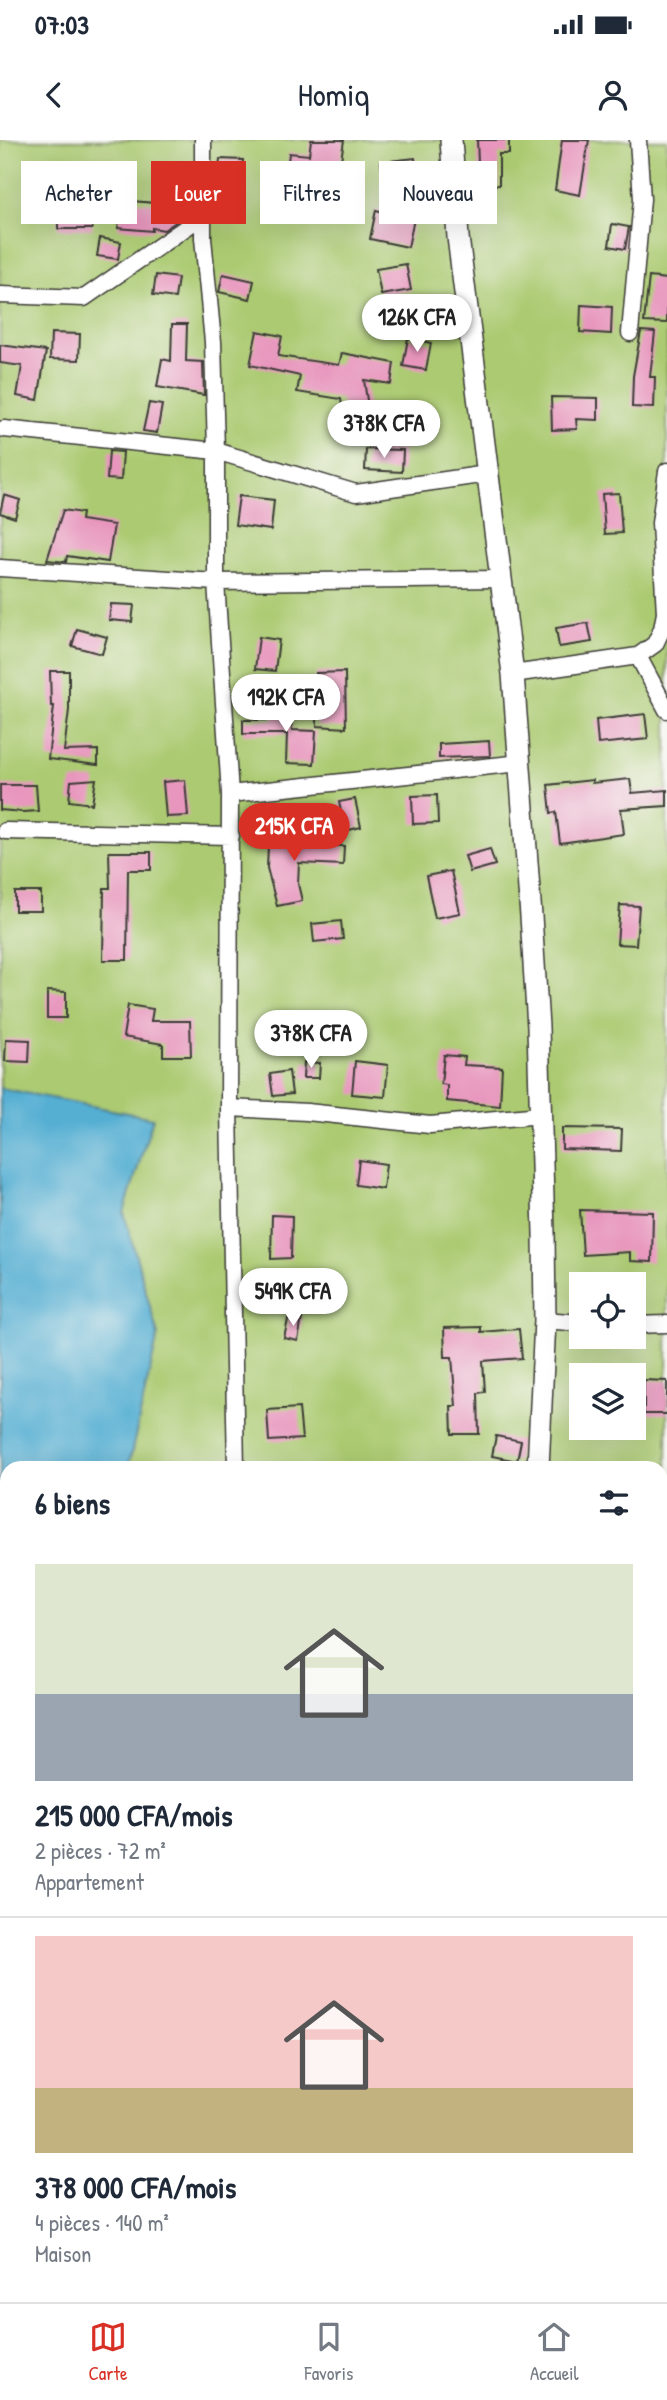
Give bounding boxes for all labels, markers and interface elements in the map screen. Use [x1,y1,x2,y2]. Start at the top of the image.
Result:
text: 07:03 [35,7,89,42]
text: Homiq [298,73,369,116]
icon: back [35,76,73,114]
icon: person [594,76,632,114]
chip: Acheter [21,161,137,224]
chip: Louer [151,161,246,224]
chip: Filtres [260,161,365,224]
chip: Nouveau [379,161,497,224]
pin: 126K CFA [345,294,489,354]
text: 126K CFA [378,301,456,332]
pin: 378K CFA [312,400,456,460]
text: 378K CFA [343,407,425,438]
pin: 192K CFA [214,674,358,734]
text: 192K CFA [247,681,325,712]
pin: 215K CFA [222,804,366,863]
text: 215K CFA [255,810,333,841]
pin: 378K CFA [239,1010,383,1070]
text: 378K CFA [270,1017,352,1048]
pin: 549K CFA [221,1268,365,1328]
map controls [569,1272,646,1440]
button: locate [569,1272,646,1349]
text: 549K CFA [255,1275,331,1306]
button: layers [569,1363,646,1440]
text: 6 biens [35,1483,110,1523]
icon: filters [595,1484,633,1522]
icon: home [271,1610,397,1736]
text: 215 000 CFA/mois [35,1795,233,1835]
text: 2 pièces · 72 m² [35,1835,166,1866]
text: Appartement [35,1866,144,1897]
icon: home [271,1982,397,2108]
text: 378 000 CFA/mois [35,2167,236,2207]
text: 4 pièces · 140 m² [35,2207,169,2238]
text: Maison [35,2238,91,2269]
tab: Carte [88,2318,128,2386]
tab: Favoris [305,2318,353,2386]
tab: Accueil [530,2318,579,2386]

